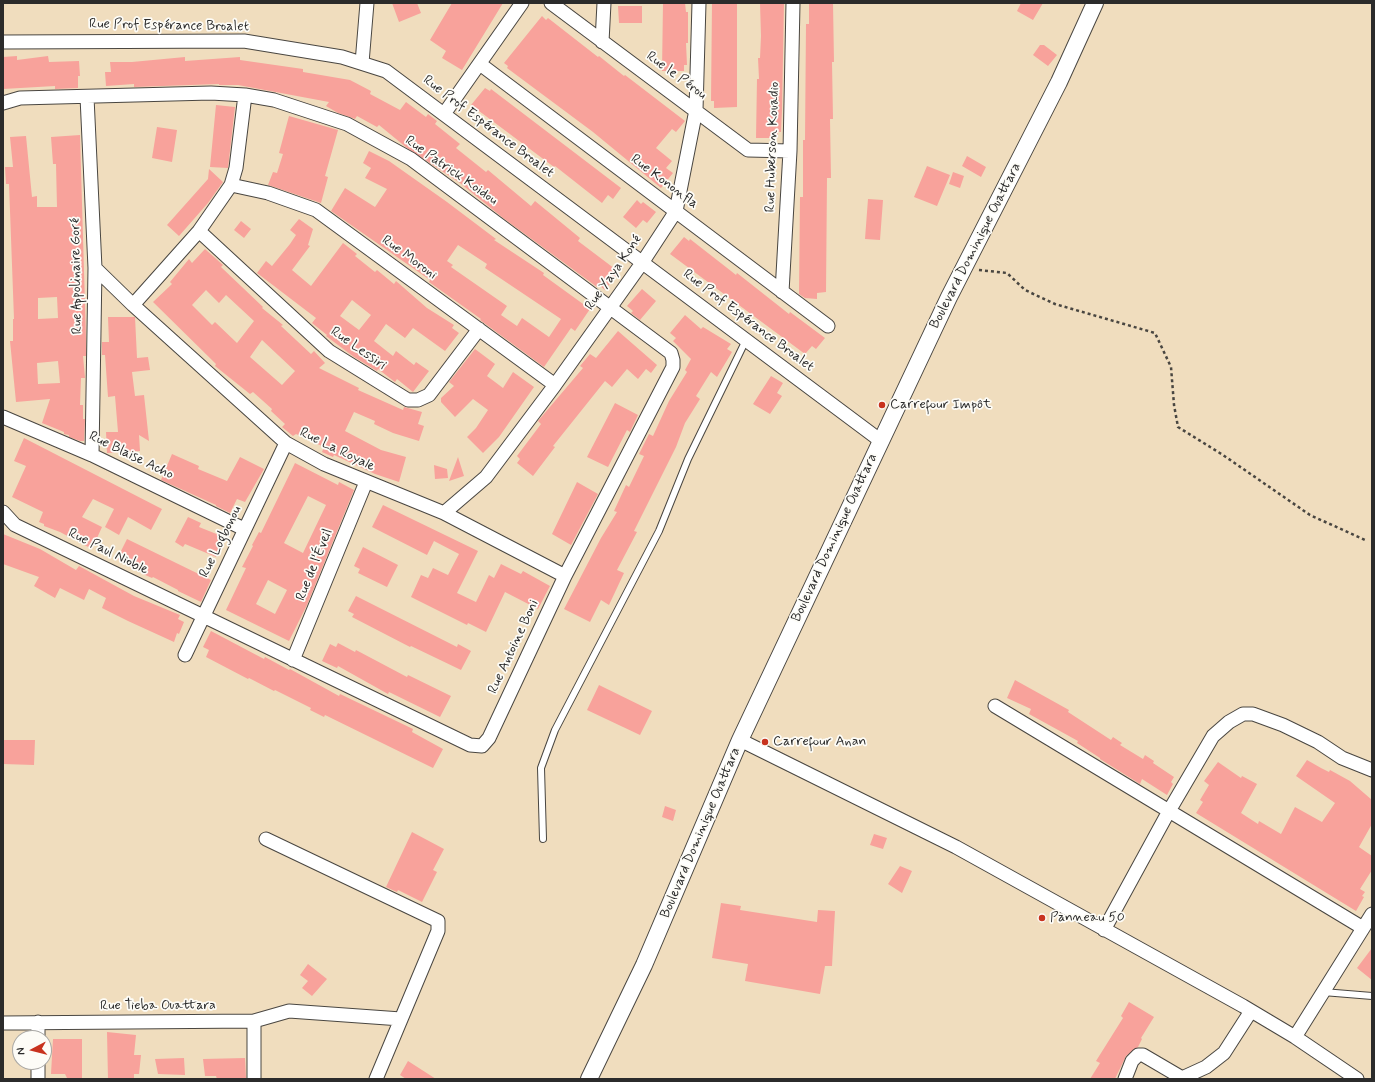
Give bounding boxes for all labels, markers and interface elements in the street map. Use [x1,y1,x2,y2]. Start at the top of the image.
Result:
street label: Rue Prof Espérance Broalet [89,16,249,36]
street label: Rue le Pérou [642,48,710,104]
street label: Rue Prof Espérance Broalet [419,72,557,182]
street label: Rue Huberson Kouadio [762,81,784,213]
street label: Rue Patrick Koidou [401,133,501,209]
street label: Rue Kononfla [627,151,701,213]
street label: Boulevard Dominique Ouattara [927,160,1025,332]
street label: Rue Appolinaire Goré [68,218,86,334]
street label: Rue Moroni [378,232,440,284]
street label: Rue Yaya Koné [582,232,646,314]
street label: Rue Prof Espérance Broalet [679,266,817,376]
street label: Rue Lessiri [327,324,389,374]
place label: Carrefour Impôt [890,397,991,413]
marker: Carrefour Impôt [877,400,887,410]
street label: Rue La Royale [297,425,377,475]
street label: Rue Blaise Acho [86,428,176,484]
street label: Boulevard Dominique Ouattara [789,451,881,625]
street label: Rue Logbonou [196,503,246,581]
street label: Rue Paul Nioble [65,525,151,579]
street label: Rue de l'Éveil [293,526,337,604]
street label: Rue Antoine Boni [485,597,543,697]
place label: Carrefour Anan [773,734,866,750]
marker: Carrefour Anan [760,737,770,747]
street label: Boulevard Dominique Ouattara [657,745,745,921]
place label: Panneau 50 [1050,910,1125,926]
marker: Panneau 50 [1037,913,1047,923]
street label: Rue Tieba Ouattara [100,998,216,1014]
north arrow [12,1030,52,1070]
text: N [14,1047,28,1056]

